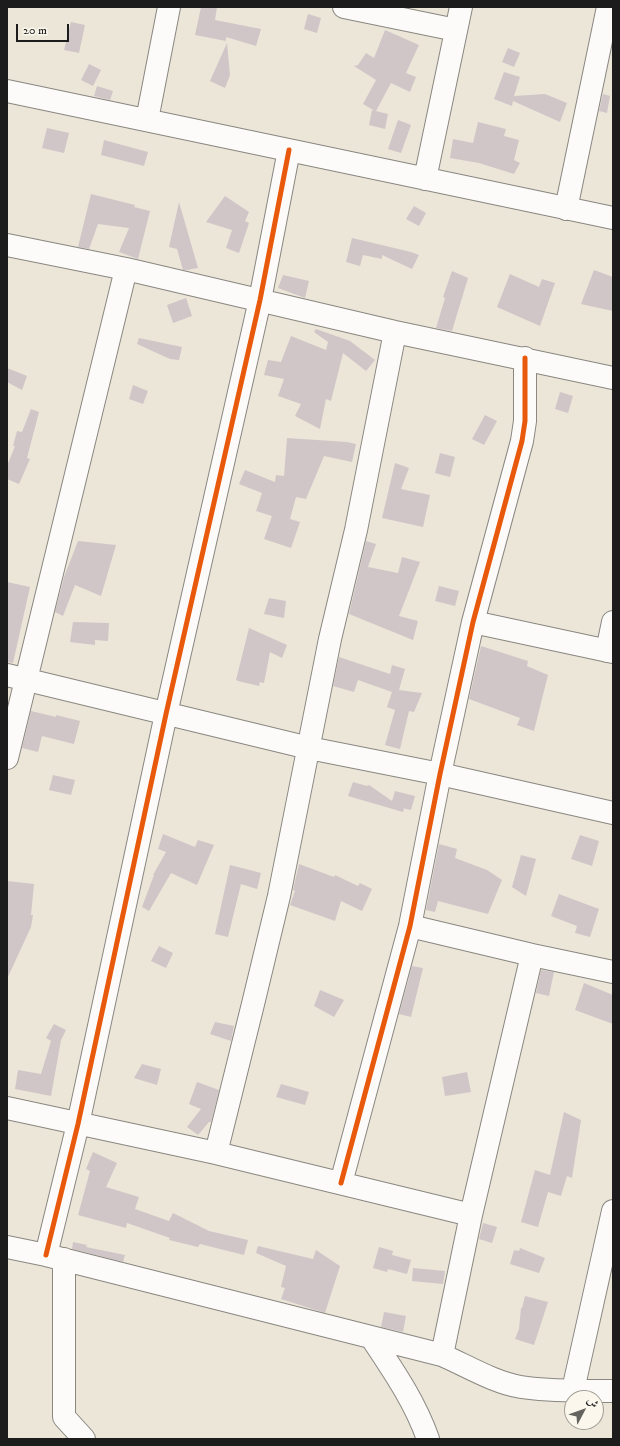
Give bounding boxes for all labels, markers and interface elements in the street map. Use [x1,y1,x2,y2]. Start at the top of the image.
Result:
scale bar [18,16,71,42]
text: 20 m [23,23,47,38]
north arrow [564,1390,604,1430]
text: ش [583,1394,601,1411]

